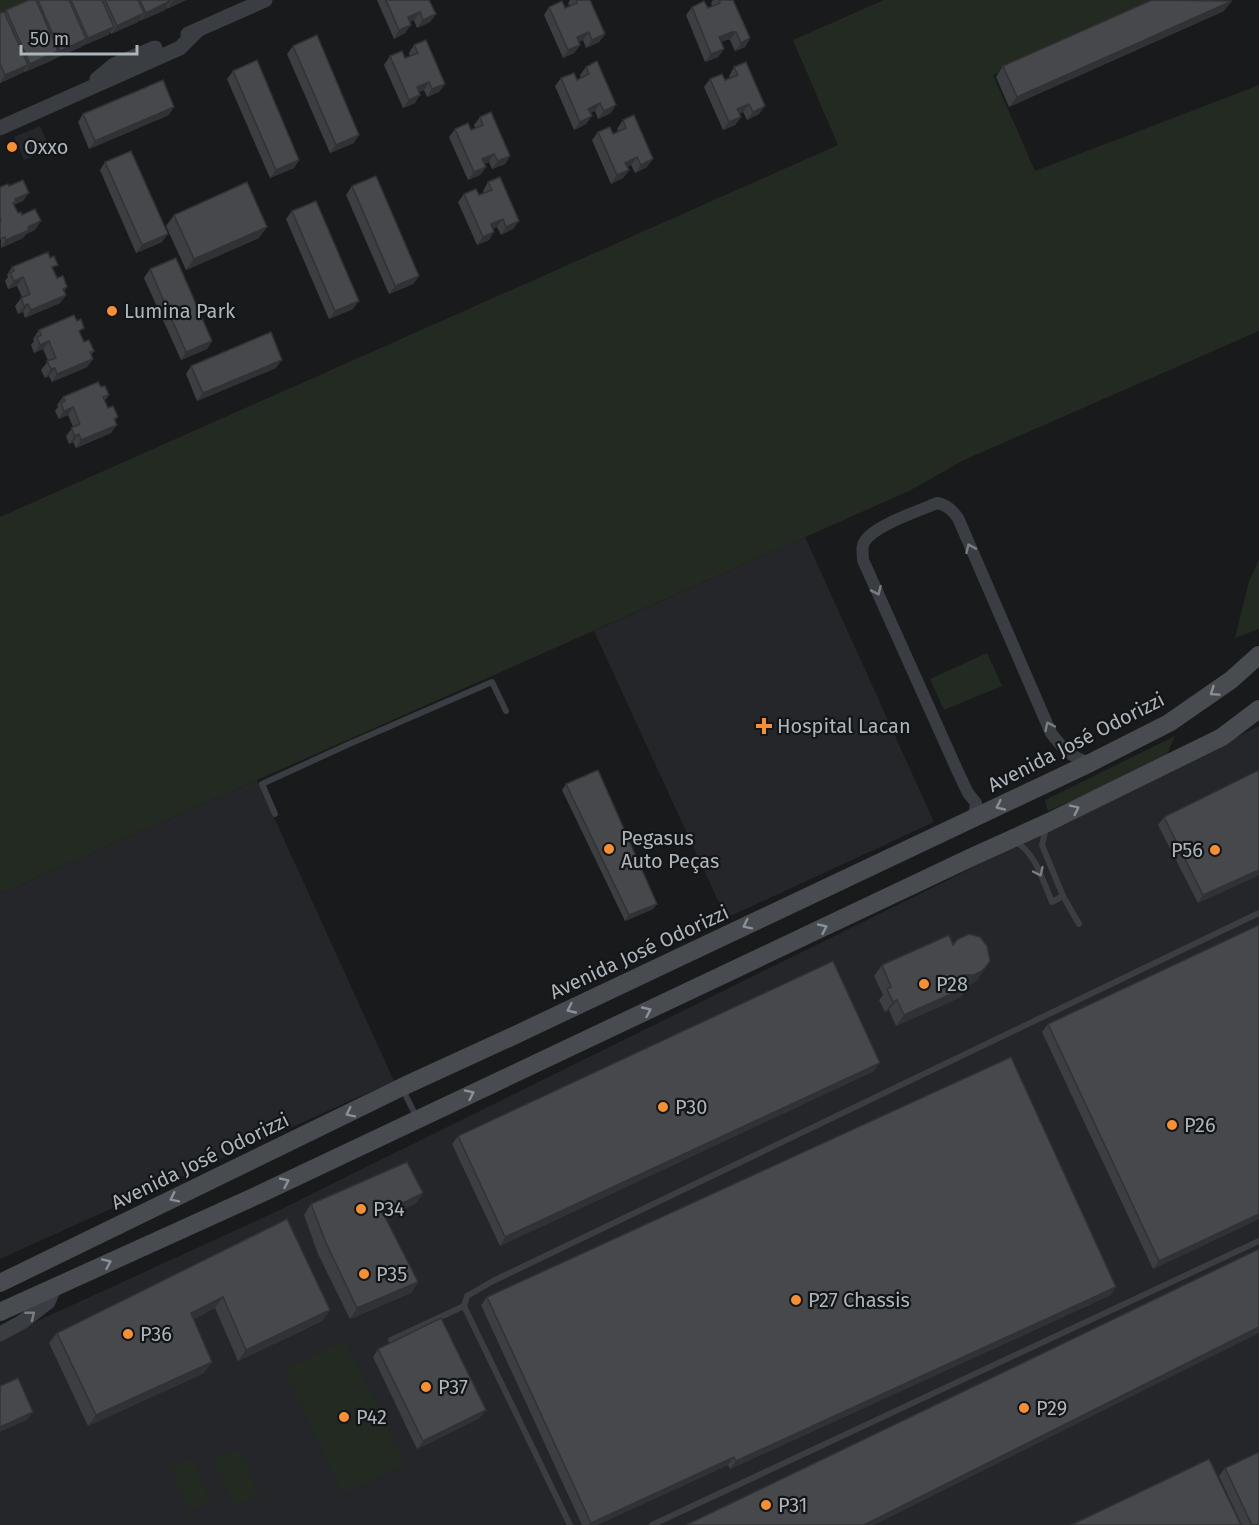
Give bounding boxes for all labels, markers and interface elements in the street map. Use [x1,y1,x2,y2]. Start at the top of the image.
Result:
scale bar [21,18,136,56]
text: 50 m [30,28,69,50]
place label: Oxxo [24,135,69,159]
marker: Oxxo [5,140,19,154]
place label: Lumina Park [124,299,236,323]
marker: Lumina Park [105,304,119,318]
one-way arrow [966,543,978,554]
one-way arrow [870,585,882,596]
one-way arrow [1209,685,1220,696]
street label: Avenida José Odorizzi [984,687,1168,797]
place label: Hospital Lacan [777,714,911,738]
marker: Hospital Lacan [755,717,773,735]
one-way arrow [1044,722,1056,733]
one-way arrow [995,799,1006,811]
one-way arrow [1069,804,1080,816]
place label: Pegasus Auto Peças [621,826,719,874]
place label: P56 [1171,838,1203,862]
marker: Pegasus Auto Peças [602,842,616,856]
marker: P56 [1208,843,1222,857]
one-way arrow [1031,866,1043,877]
street label: Avenida José Odorizzi [546,900,732,1004]
one-way arrow [743,918,754,930]
one-way arrow [816,923,827,935]
place label: P28 [936,972,968,996]
marker: P28 [917,977,931,991]
one-way arrow [567,1001,578,1013]
one-way arrow [640,1007,651,1019]
one-way arrow [464,1089,475,1101]
place label: P30 [675,1095,707,1119]
marker: P30 [656,1100,670,1114]
one-way arrow [345,1106,356,1118]
street label: Avenida José Odorizzi [107,1107,293,1215]
place label: P26 [1184,1113,1216,1137]
marker: P26 [1165,1118,1179,1132]
one-way arrow [278,1178,289,1190]
one-way arrow [170,1191,181,1203]
place label: P34 [373,1197,405,1221]
marker: P34 [354,1202,368,1216]
one-way arrow [101,1258,112,1270]
place label: P35 [376,1262,407,1286]
marker: P35 [357,1267,371,1281]
place label: P27 Chassis [808,1288,910,1312]
marker: P27 Chassis [789,1293,803,1307]
one-way arrow [25,1312,36,1323]
place label: P36 [140,1322,172,1346]
marker: P36 [121,1327,135,1341]
place label: P37 [438,1375,468,1399]
marker: P37 [419,1380,433,1394]
place label: P29 [1036,1396,1067,1420]
marker: P29 [1017,1401,1031,1415]
place label: P42 [356,1405,387,1429]
marker: P42 [337,1410,351,1424]
place label: P31 [778,1493,807,1517]
marker: P31 [759,1498,773,1512]

